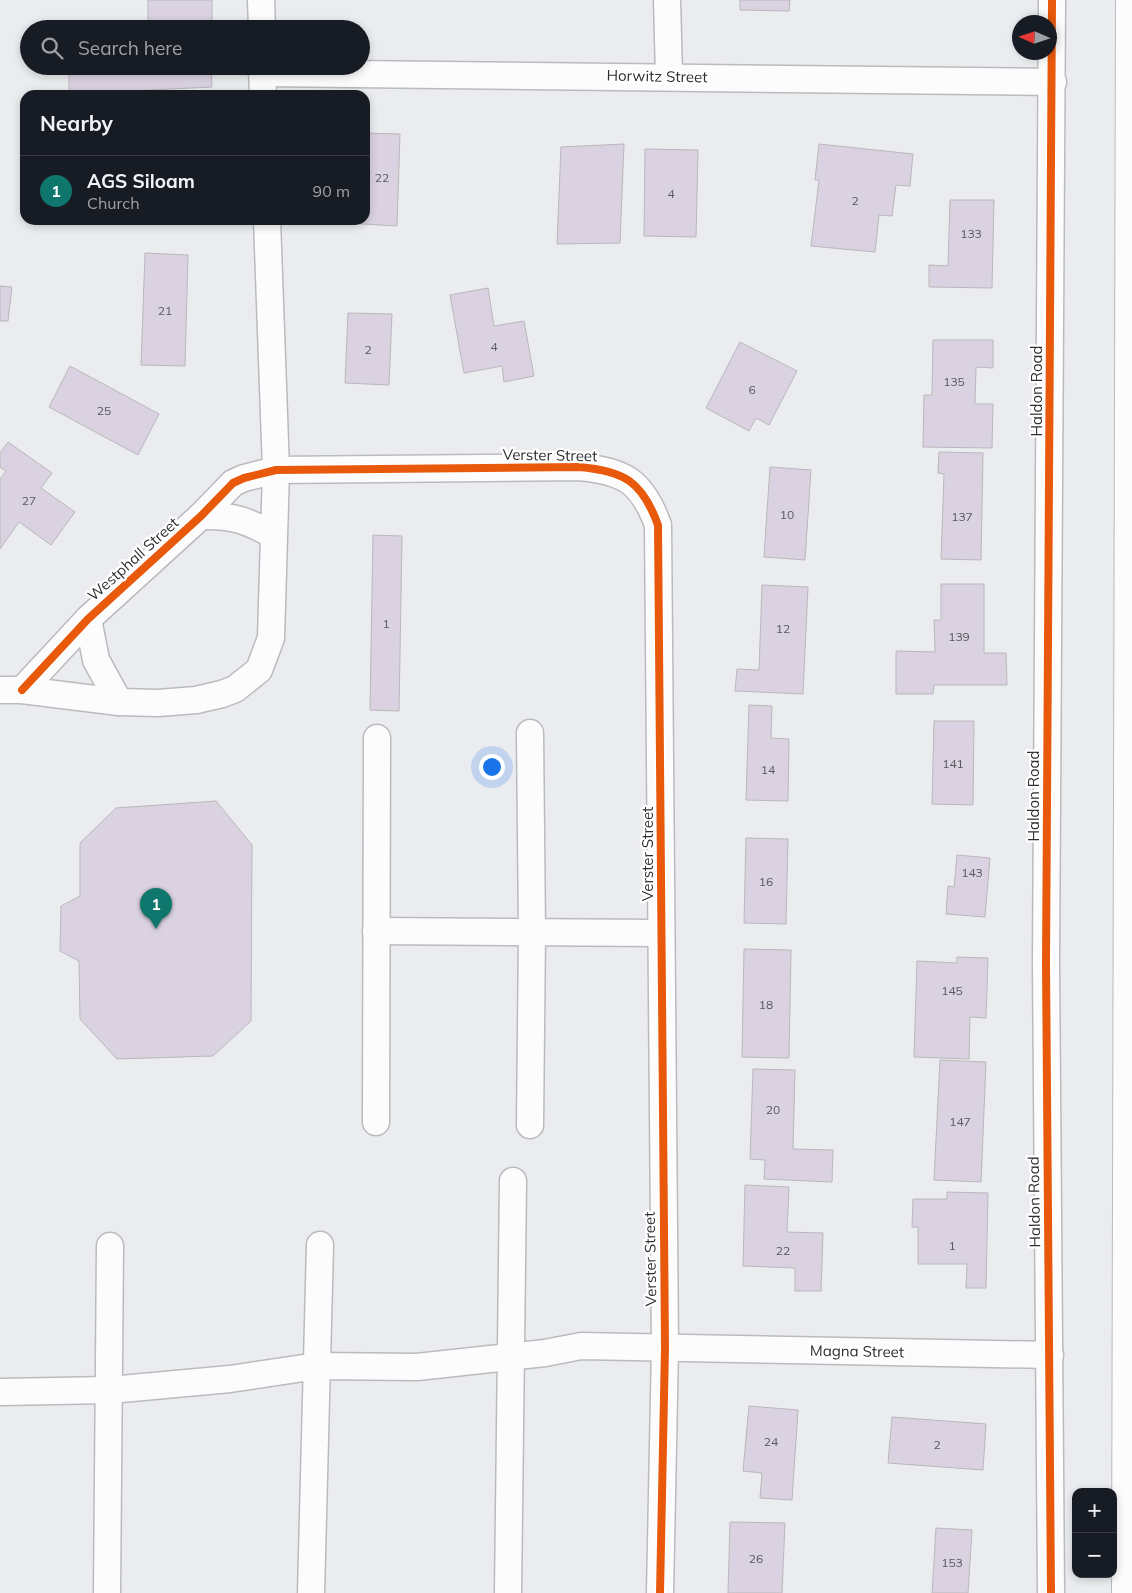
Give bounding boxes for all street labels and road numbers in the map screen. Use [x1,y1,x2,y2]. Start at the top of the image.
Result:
street label: Horwitz Street [606,66,708,86]
street label: Haldon Road [1027,345,1046,437]
street label: Verster Street [503,445,597,465]
street label: Westphall Street [84,513,182,605]
street label: Haldon Road [1024,750,1043,842]
street label: Verster Street [638,807,657,901]
street label: Haldon Road [1024,1156,1044,1248]
street label: Verster Street [640,1212,660,1306]
street label: Magna Street [810,1341,904,1361]

